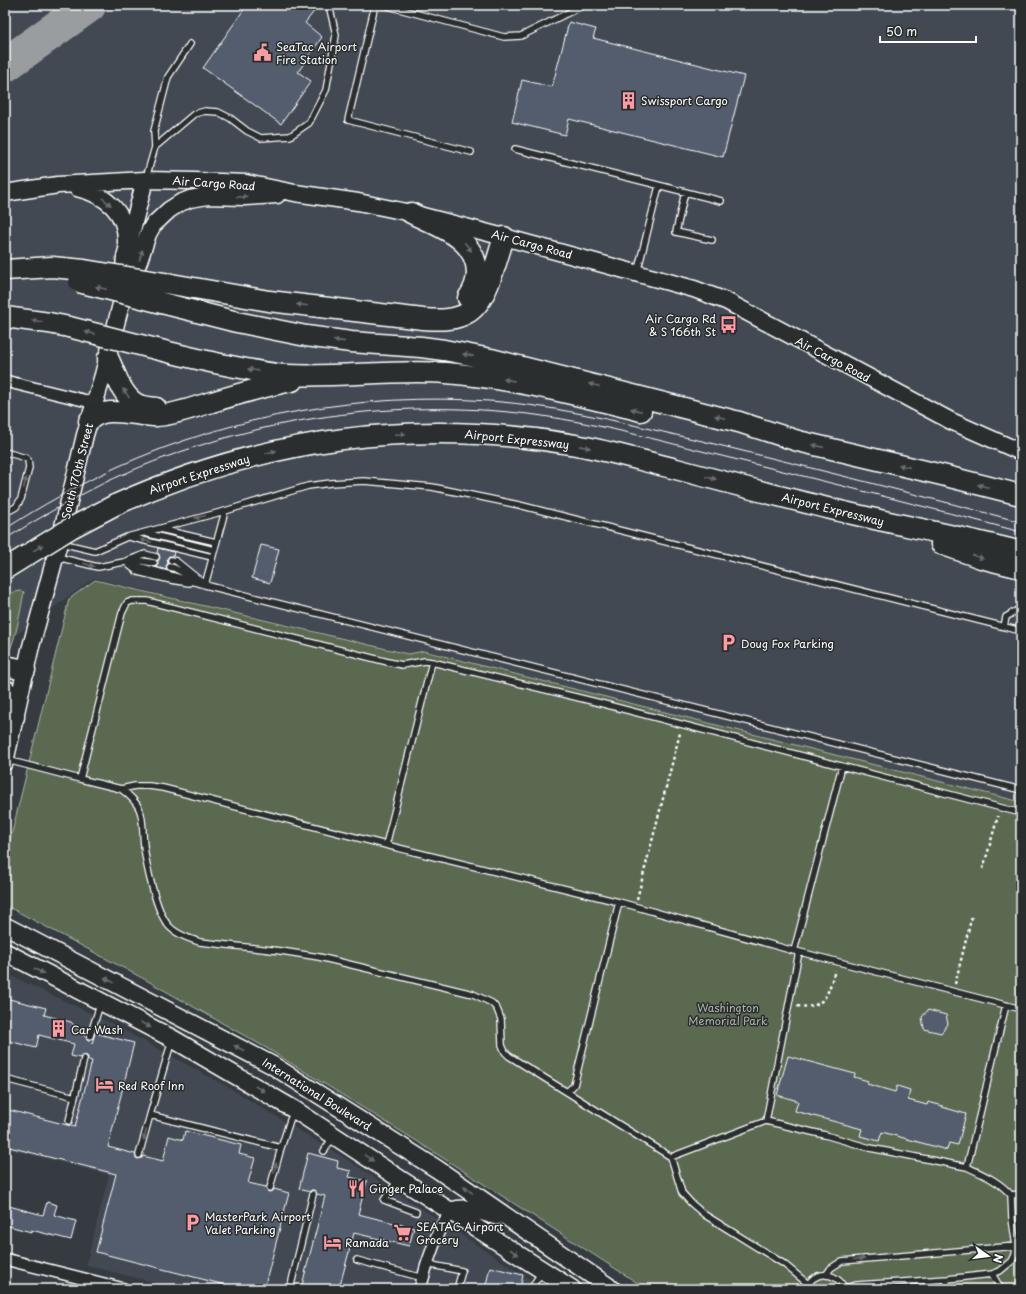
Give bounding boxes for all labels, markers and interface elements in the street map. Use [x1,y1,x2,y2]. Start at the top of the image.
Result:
scale bar [880,18,976,44]
text: 50 m [886,22,917,40]
place label: SeaTac Airport Fire Station [276,38,358,68]
public building icon: SeaTac Airport Fire Station [253,42,273,62]
building icon: Swissport Cargo [618,90,638,110]
place label: Swissport Cargo [641,92,728,109]
street label: Air Cargo Road [172,172,256,194]
one-way arrow [236,194,249,200]
one-way arrow [102,197,113,206]
street label: Air Cargo Road [490,225,574,263]
one-way arrow [463,242,472,253]
one-way arrow [138,249,144,261]
one-way arrow [95,284,107,290]
one-way arrow [296,302,308,308]
place label: Air Cargo Rd & S 166th St [645,310,716,340]
bus stop icon: Air Cargo Rd & S 166th St [719,314,739,334]
one-way arrow [31,318,43,324]
one-way arrow [84,329,97,335]
street label: Air Cargo Road [792,332,874,386]
one-way arrow [333,338,345,344]
one-way arrow [462,351,474,357]
one-way arrow [247,367,259,373]
one-way arrow [503,377,516,383]
one-way arrow [588,382,600,388]
one-way arrow [122,388,130,398]
one-way arrow [630,407,642,413]
one-way arrow [714,414,726,420]
street label: South 170th Street [57,421,97,521]
street label: Airport Expressway [464,425,570,453]
one-way arrow [394,431,407,437]
one-way arrow [812,442,825,448]
one-way arrow [579,444,591,450]
one-way arrow [265,448,277,454]
street label: Airport Expressway [146,450,252,498]
one-way arrow [898,462,910,468]
one-way arrow [705,476,717,482]
one-way arrow [23,477,29,489]
one-way arrow [977,482,989,488]
street label: Airport Expressway [780,488,886,530]
one-way arrow [193,515,206,521]
one-way arrow [140,538,153,544]
one-way arrow [32,545,44,552]
one-way arrow [972,554,984,560]
one-way arrow [84,562,96,568]
parking icon: Doug Fox Parking [718,633,738,653]
place label: Doug Fox Parking [741,635,834,652]
one-way arrow [34,967,45,974]
one-way arrow [103,977,115,983]
park label: Washington Memorial Park [688,999,768,1029]
building icon: Car Wash [48,1019,68,1039]
place label: Car Wash [71,1021,123,1038]
one-way arrow [140,1022,152,1029]
one-way arrow [233,1044,245,1051]
street label: International Boulevard [259,1053,375,1135]
hotel icon: Red Roof Inn [95,1075,115,1095]
place label: Red Roof Inn [118,1077,184,1094]
one-way arrow [254,1085,265,1092]
one-way arrow [141,1128,147,1141]
one-way arrow [364,1155,375,1162]
one-way arrow [273,1162,279,1174]
restaurant icon: Ginger Palace [346,1178,366,1198]
place label: Ginger Palace [369,1180,443,1197]
one-way arrow [463,1186,473,1194]
place label: MasterPark Airport Valet Parking [205,1208,311,1238]
parking icon: MasterPark Airport Valet Parking [182,1212,202,1232]
place label: SEATAC Airport Grocery [416,1218,504,1248]
supermarket icon: SEATAC Airport Grocery [393,1222,413,1242]
hotel icon: Ramada [322,1232,342,1252]
place label: Ramada [345,1234,389,1251]
north arrow [968,1236,1008,1276]
one-way arrow [509,1248,519,1256]
text: N [989,1252,1007,1265]
one-way arrow [853,1256,866,1263]

